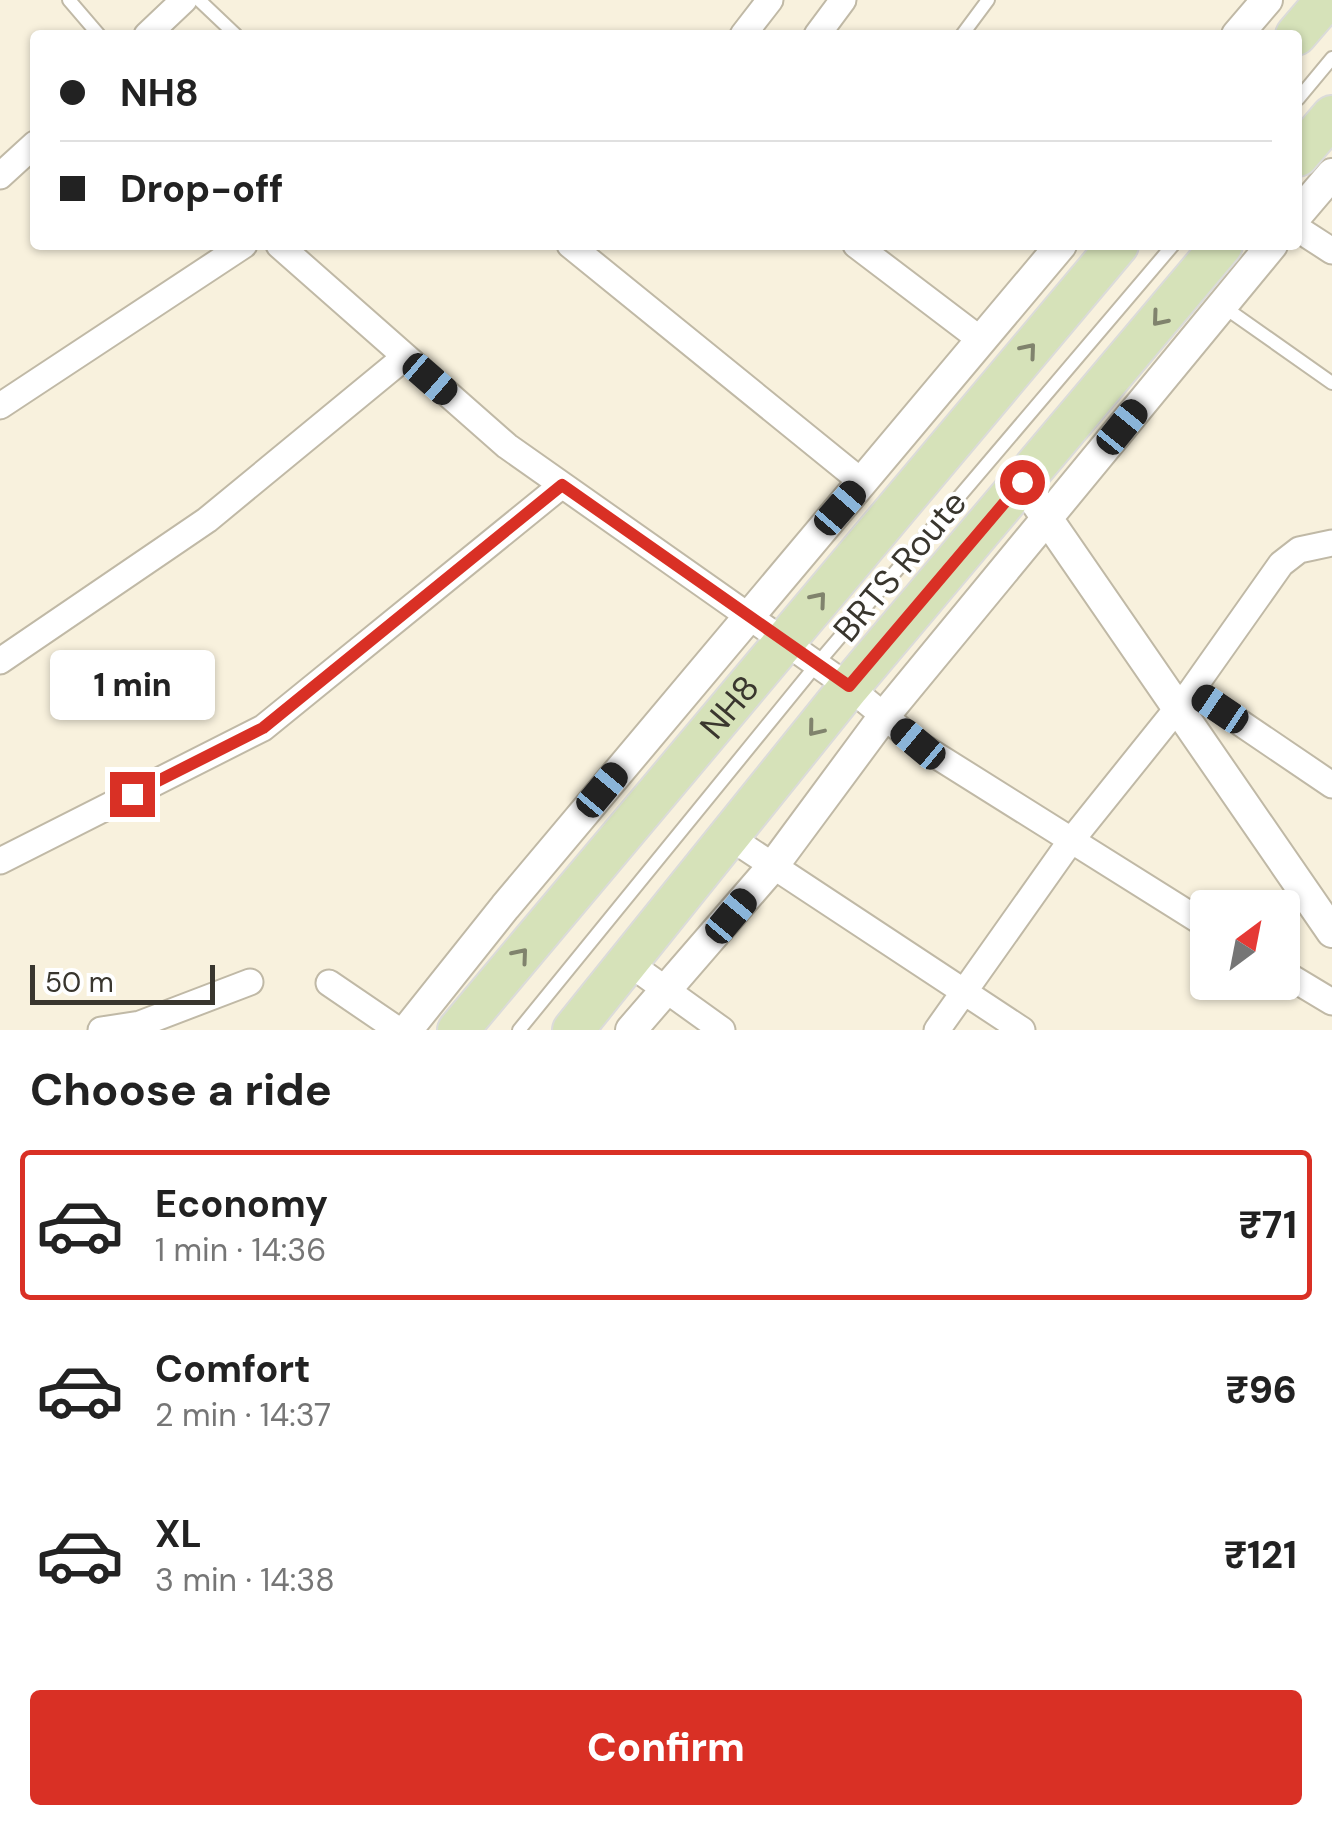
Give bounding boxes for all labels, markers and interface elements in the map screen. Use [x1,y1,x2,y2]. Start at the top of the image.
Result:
text: NH8 [120,68,199,118]
text: Drop-off [120,164,283,214]
one-way arrow [1153,308,1171,326]
one-way arrow [1017,344,1035,362]
car [398,348,462,410]
car [1091,394,1153,460]
route start [1000,460,1045,505]
car [809,476,871,540]
street label: BRTS Route [823,481,977,651]
one-way arrow [807,592,825,610]
callout: 1 min [49,649,214,719]
text: 1 min [93,664,172,706]
street label: NH8 [690,666,769,748]
car [1187,680,1253,738]
car [885,713,951,775]
one-way arrow [809,717,827,735]
car [571,757,633,823]
route end [110,772,155,817]
car [700,883,762,949]
north arrow [1190,890,1300,1000]
map controls [1190,890,1300,1000]
one-way arrow [509,949,527,967]
scale bar [30,960,215,1004]
text: 50 m [45,964,114,1001]
text: Choose a ride [30,1060,332,1119]
text: Economy [155,1179,328,1229]
icon: car [35,1180,125,1270]
text: ₹71 [1238,1200,1297,1250]
text: 1 min · 14:36 [155,1229,326,1271]
text: Comfort [155,1344,311,1394]
icon: car [35,1345,125,1435]
text: ₹96 [1225,1365,1297,1415]
text: 2 min · 14:37 [155,1394,331,1436]
text: XL [155,1509,202,1559]
icon: car [35,1510,125,1600]
text: ₹121 [1224,1530,1297,1580]
text: 3 min · 14:38 [155,1559,335,1601]
button: Confirm [30,1690,1302,1805]

